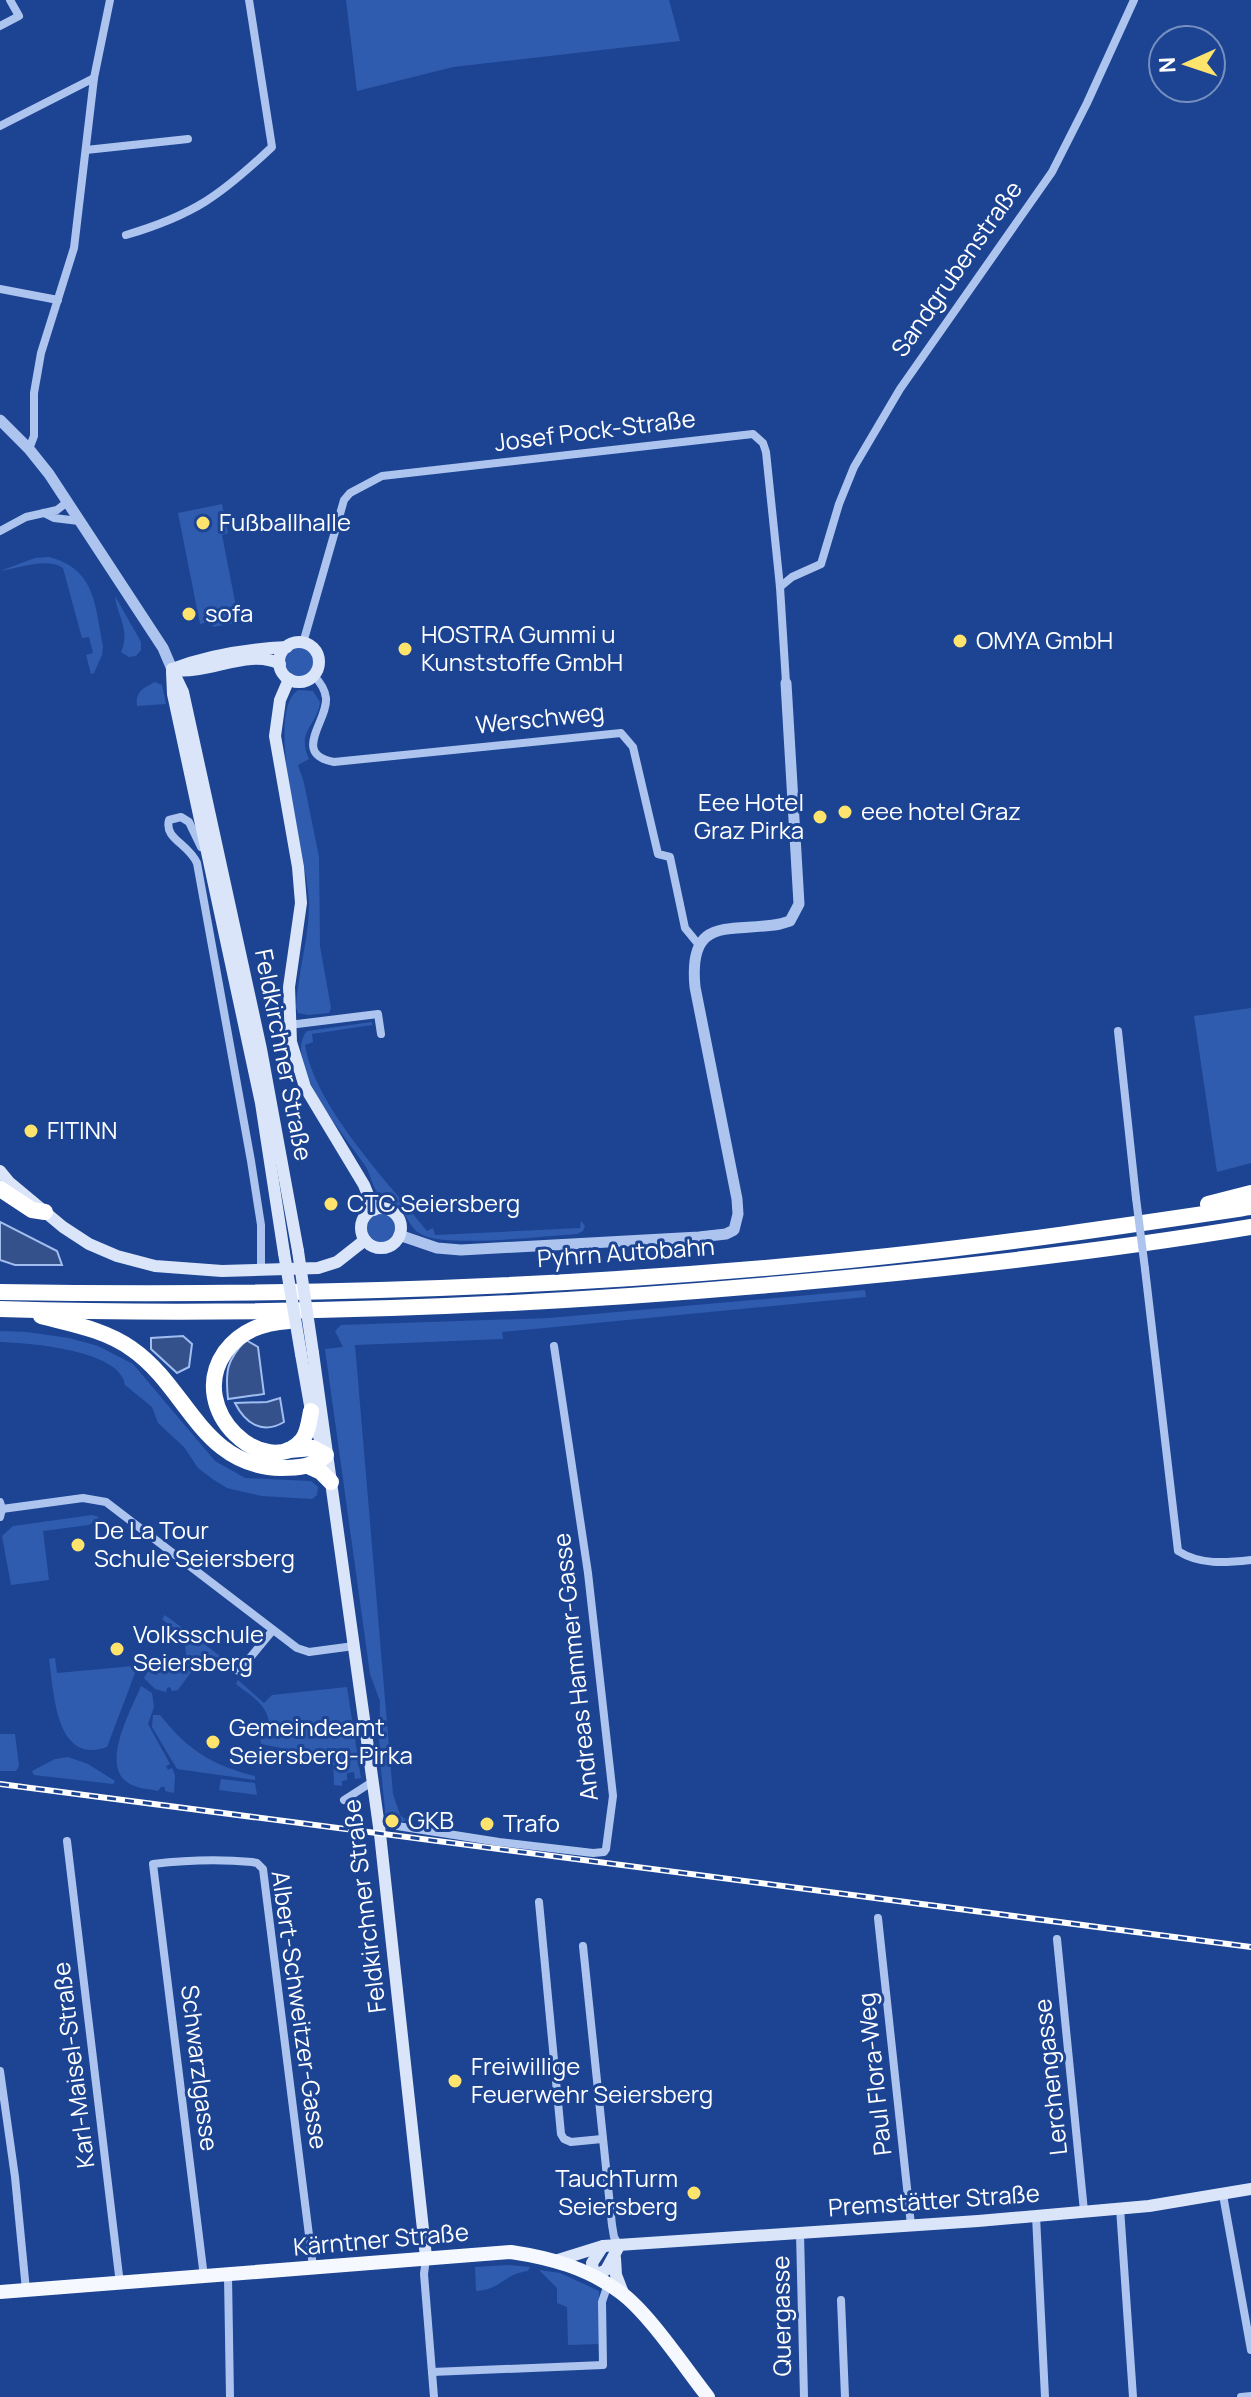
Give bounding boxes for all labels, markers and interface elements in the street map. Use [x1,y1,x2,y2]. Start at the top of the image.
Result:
north arrow [1147,24,1227,104]
text: N [1152,56,1182,74]
street label: Sandgrubenstraße [883,174,1029,363]
street label: Josef Pock-Straße [492,401,697,458]
place label: Fußballhalle [219,505,351,538]
marker: Fußballhalle [194,514,212,532]
place label: sofa [205,596,253,629]
marker: sofa [180,605,198,623]
place label: HOSTRA Gummi u Kunststoffe GmbH [421,617,623,678]
place label: OMYA GmbH [976,623,1113,656]
marker: OMYA GmbH [951,632,969,650]
marker: HOSTRA Gummi u Kunststoffe GmbH [396,640,414,658]
street label: Werschweg [474,694,606,741]
place label: Eee Hotel Graz Pirka [694,785,804,846]
place label: eee hotel Graz [861,794,1021,827]
marker: eee hotel Graz [836,803,854,821]
marker: Eee Hotel Graz Pirka [811,808,829,826]
street label: Feldkirchner Straße [248,946,321,1163]
place label: FITINN [47,1113,117,1146]
marker: FITINN [22,1122,40,1140]
place label: CTC Seiersberg [347,1186,520,1219]
marker: CTC Seiersberg [322,1195,340,1213]
street label: Pyhrn Autobahn [536,1229,716,1274]
place label: De La Tour Schule Seiersberg [94,1513,295,1574]
street label: Andreas Hammer-Gasse [544,1532,605,1803]
marker: De La Tour Schule Seiersberg [69,1536,87,1554]
place label: Volksschule Seiersberg [133,1617,264,1678]
marker: Volksschule Seiersberg [108,1640,126,1658]
place label: Gemeindeamt Seiersberg-Pirka [229,1710,413,1771]
marker: Gemeindeamt Seiersberg-Pirka [204,1733,222,1751]
street label: Feldkirchner Straße [334,1797,393,2015]
place label: GKB [408,1803,454,1836]
place label: Trafo [503,1806,560,1839]
marker: GKB [383,1812,401,1830]
marker: Trafo [478,1815,496,1833]
street label: Albert-Schweitzer-Gasse [265,1868,336,2151]
street label: Karl-Maisel-Straße [43,1960,102,2170]
street label: Schwarzlgasse [174,1983,227,2153]
street label: Paul Flora-Weg [849,1991,898,2157]
street label: Lerchengasse [1025,1997,1074,2157]
place label: Freiwillige Feuerwehr Seiersberg [471,2049,713,2110]
marker: Freiwillige Feuerwehr Seiersberg [446,2072,464,2090]
place label: TauchTurm Seiersberg [555,2161,678,2222]
street label: Premstätter Straße [827,2176,1041,2223]
marker: TauchTurm Seiersberg [685,2184,703,2202]
street label: Kärntner Straße [292,2214,470,2263]
street label: Quergasse [763,2255,798,2377]

